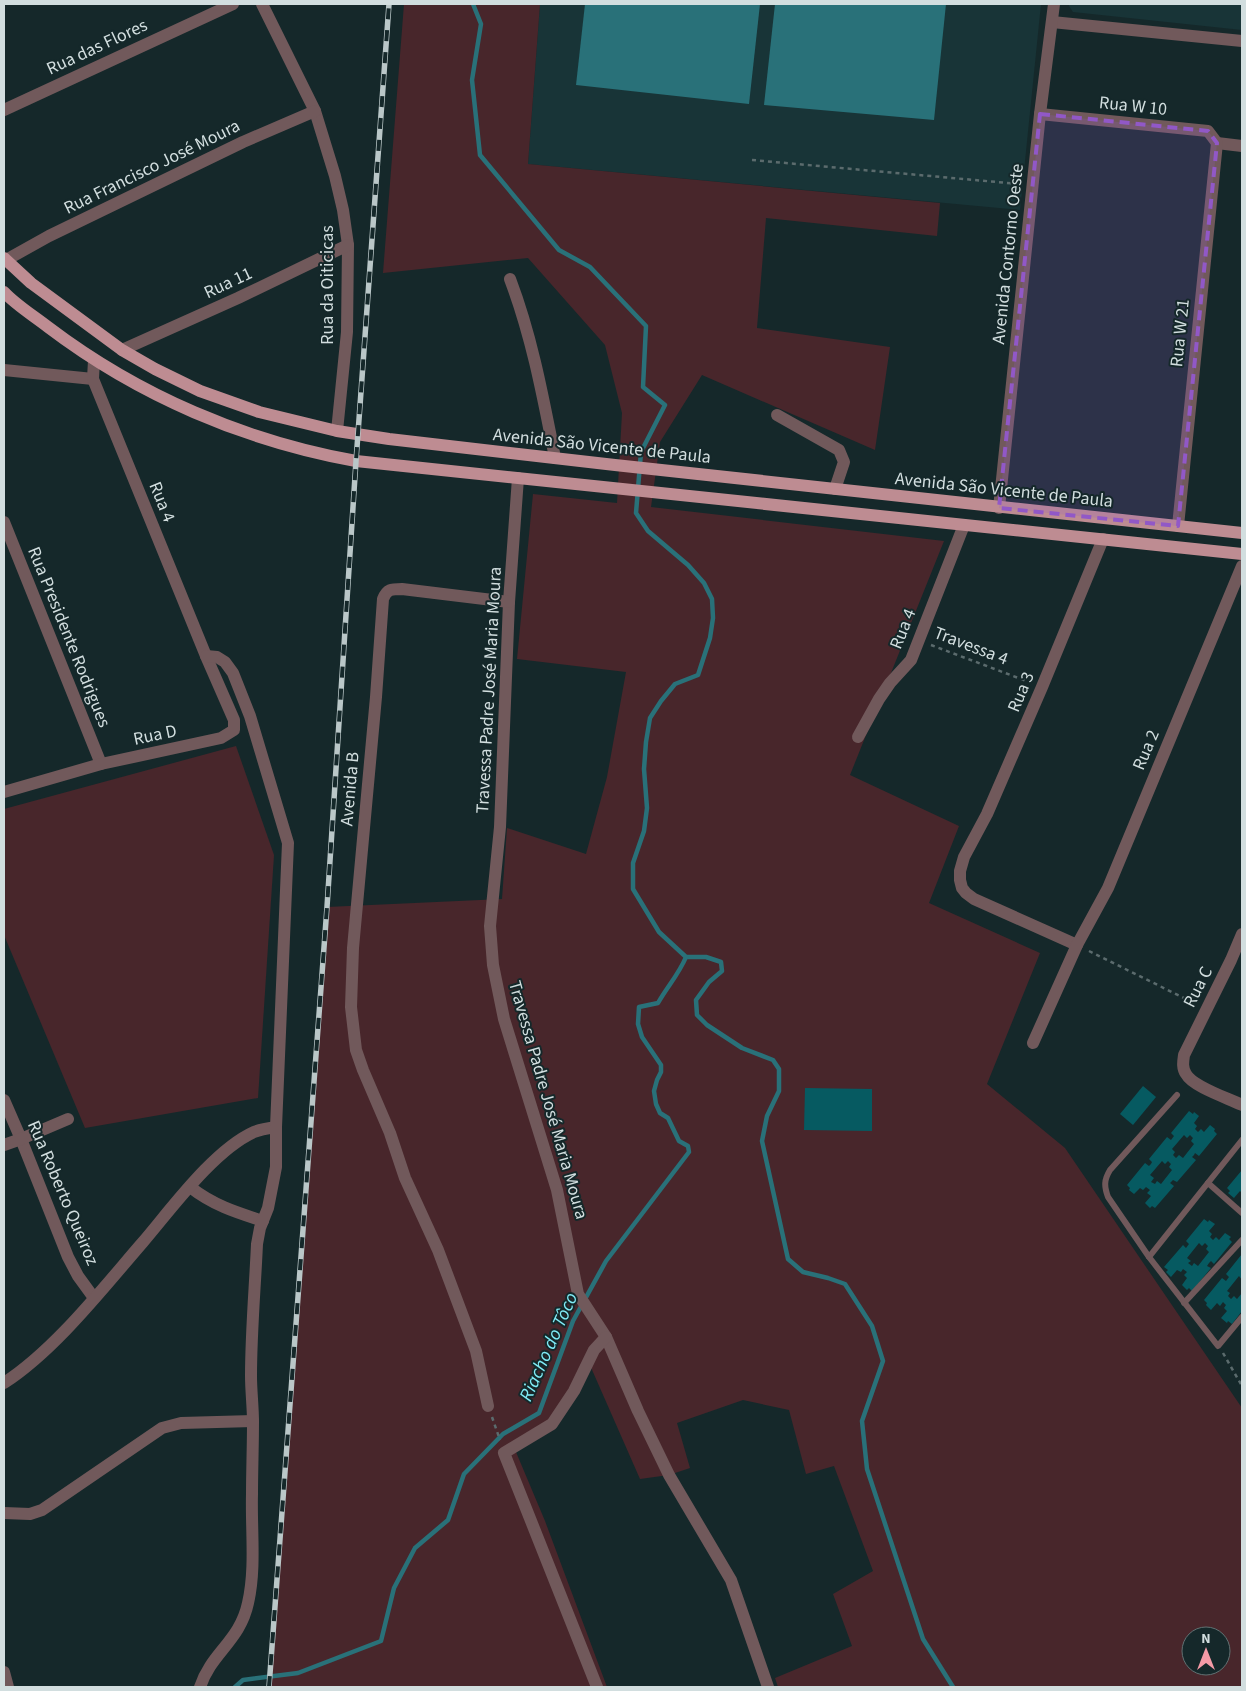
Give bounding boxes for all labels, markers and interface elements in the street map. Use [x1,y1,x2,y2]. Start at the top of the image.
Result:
street label: Rua das Flores [42,13,152,81]
street label: Rua W 10 [1098,90,1168,122]
street label: Rua Francisco José Moura [60,113,244,221]
street label: Avenida Contorno Oeste [986,162,1030,346]
street label: Rua da Oiticicas [315,225,340,345]
street label: Rua 11 [200,261,256,305]
street label: Rua W 21 [1164,298,1196,368]
street label: Avenida São Vicente de Paula [492,422,712,470]
street label: Avenida São Vicente de Paula [894,466,1114,514]
street label: Rua 4 [143,478,181,526]
street label: Rua Presidente Rodrigues [21,543,117,731]
street label: Travessa Padre José Maria Moura [470,566,508,814]
street label: Rua 4 [884,605,922,653]
street label: Travessa 4 [930,620,1012,672]
street label: Rua 3 [1001,668,1041,716]
street label: Rua D [131,718,179,752]
street label: Rua 2 [1126,726,1166,774]
street label: Avenida B [334,751,366,827]
street label: Rua C [1177,962,1219,1012]
street label: Travessa Padre José Maria Moura [502,978,594,1222]
street label: Rua Roberto Queiroz [21,1117,105,1270]
water label: Riacho do Tôco [513,1288,585,1406]
north arrow [1181,1626,1231,1676]
text: N [1201,1629,1211,1649]

